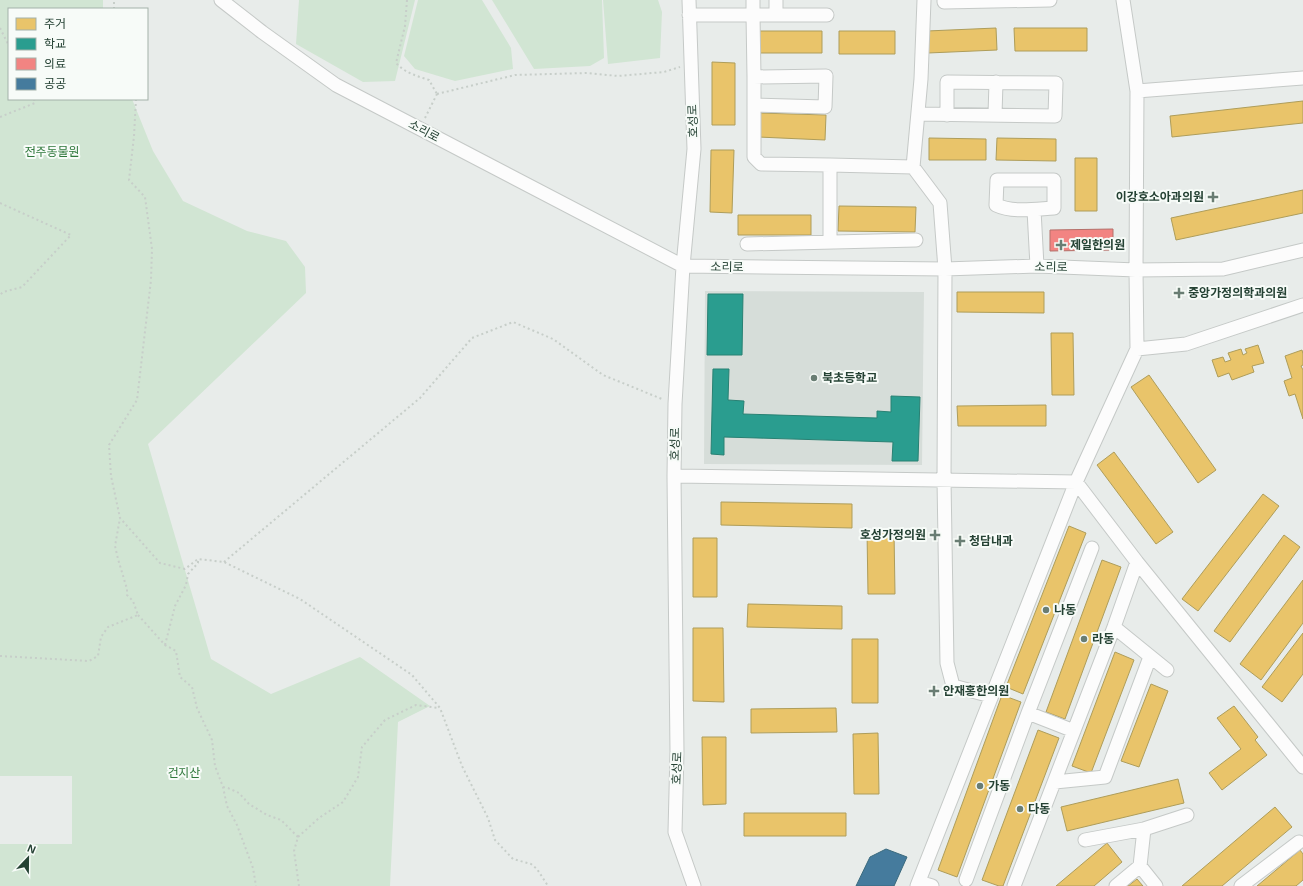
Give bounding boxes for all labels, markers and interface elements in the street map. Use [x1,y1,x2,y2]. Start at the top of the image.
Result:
legend [8,8,148,100]
text: 주거 [44,17,66,31]
text: 학교 [44,37,66,51]
text: 의료 [44,57,66,71]
text: 공공 [44,77,66,91]
street label: 호성로 [685,104,701,138]
street label: 소리로 [406,117,442,145]
park label: 전주동물원 [24,145,80,159]
place label: 이강호소아과의원 [1116,190,1204,204]
marker: 이강호소아과의원 [1207,191,1219,203]
place label: 제일한의원 [1070,238,1125,252]
marker: 제일한의원 [1055,239,1067,251]
street label: 소리로 [710,260,744,274]
street label: 소리로 [1034,260,1068,274]
place label: 중앙가정의학과의원 [1188,286,1287,300]
marker: 중앙가정의학과의원 [1173,287,1185,299]
place label: 북초등학교 [822,371,877,385]
marker: 북초등학교 [809,373,819,383]
street label: 호성로 [668,427,682,461]
place label: 호성가정의원 [860,528,926,542]
marker: 호성가정의원 [929,529,941,541]
place label: 청담내과 [969,534,1013,548]
marker: 청담내과 [954,535,966,547]
place label: 나동 [1054,603,1076,617]
marker: 나동 [1041,605,1051,615]
place label: 라동 [1092,632,1114,646]
marker: 라동 [1079,634,1089,644]
place label: 안재홍한의원 [943,684,1009,698]
marker: 안재홍한의원 [928,685,940,697]
street label: 호성로 [669,751,685,785]
park label: 건지산 [167,766,201,780]
place label: 가동 [988,779,1010,793]
marker: 가동 [975,781,985,791]
place label: 다동 [1028,802,1050,816]
marker: 다동 [1015,804,1025,814]
north arrow [8,838,48,878]
text: N [26,842,38,856]

